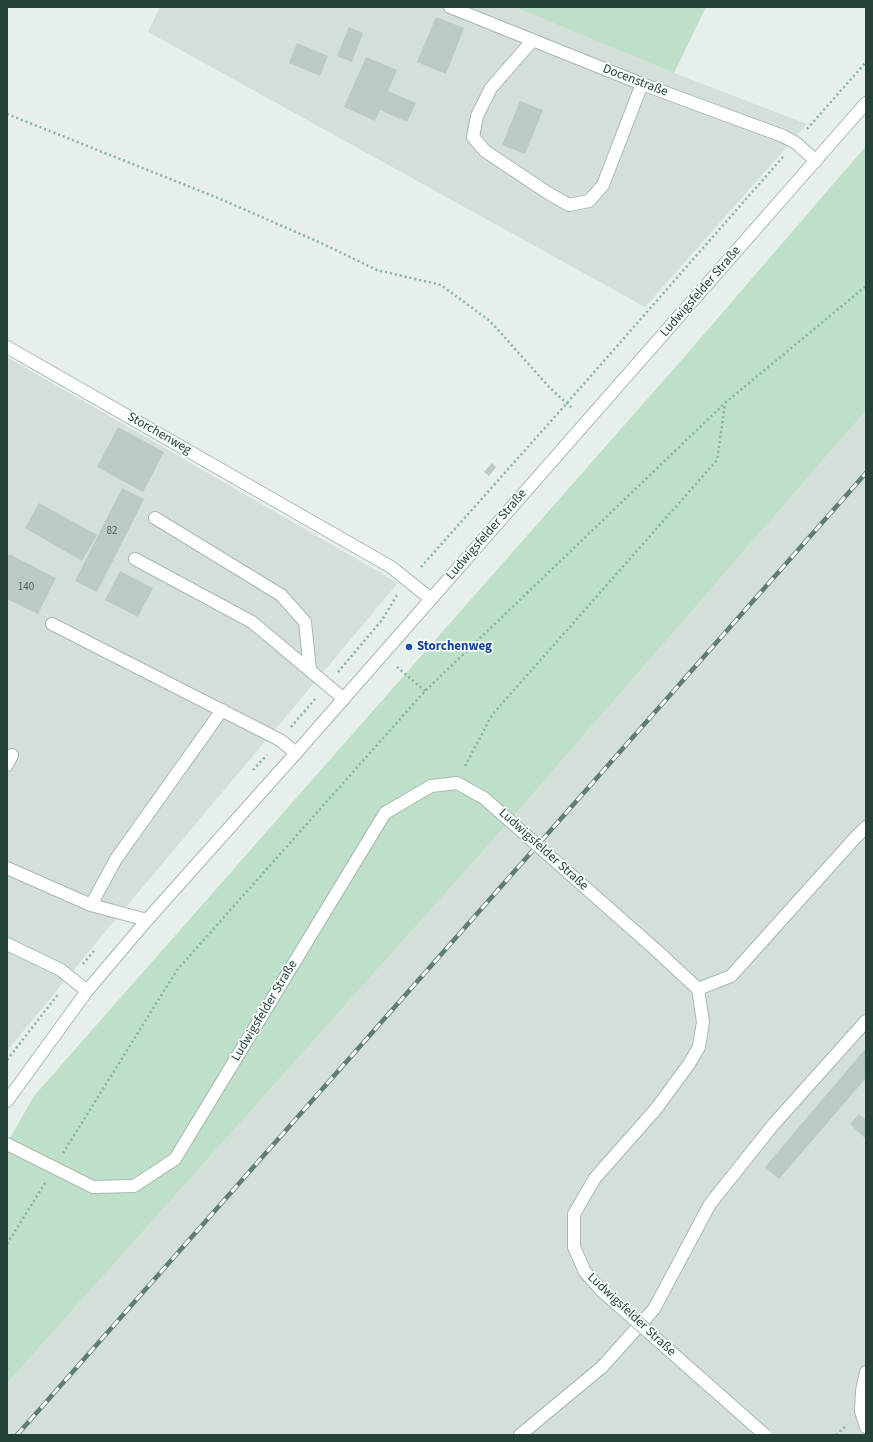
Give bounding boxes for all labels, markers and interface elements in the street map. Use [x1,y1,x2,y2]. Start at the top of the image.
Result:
street label: Docenstraße [600,61,670,101]
street label: Ludwigsfelder Straße [657,244,745,340]
street label: Storchenweg [124,409,194,459]
street label: Ludwigsfelder Straße [443,487,531,583]
house number: 82 [107,525,117,539]
house number: 140 [18,581,34,595]
place label: Storchenweg [417,639,492,655]
marker: Storchenweg [404,642,414,652]
street label: Ludwigsfelder Straße [495,806,591,894]
street label: Ludwigsfelder Straße [229,958,301,1064]
street label: Ludwigsfelder Straße [584,1270,678,1360]

